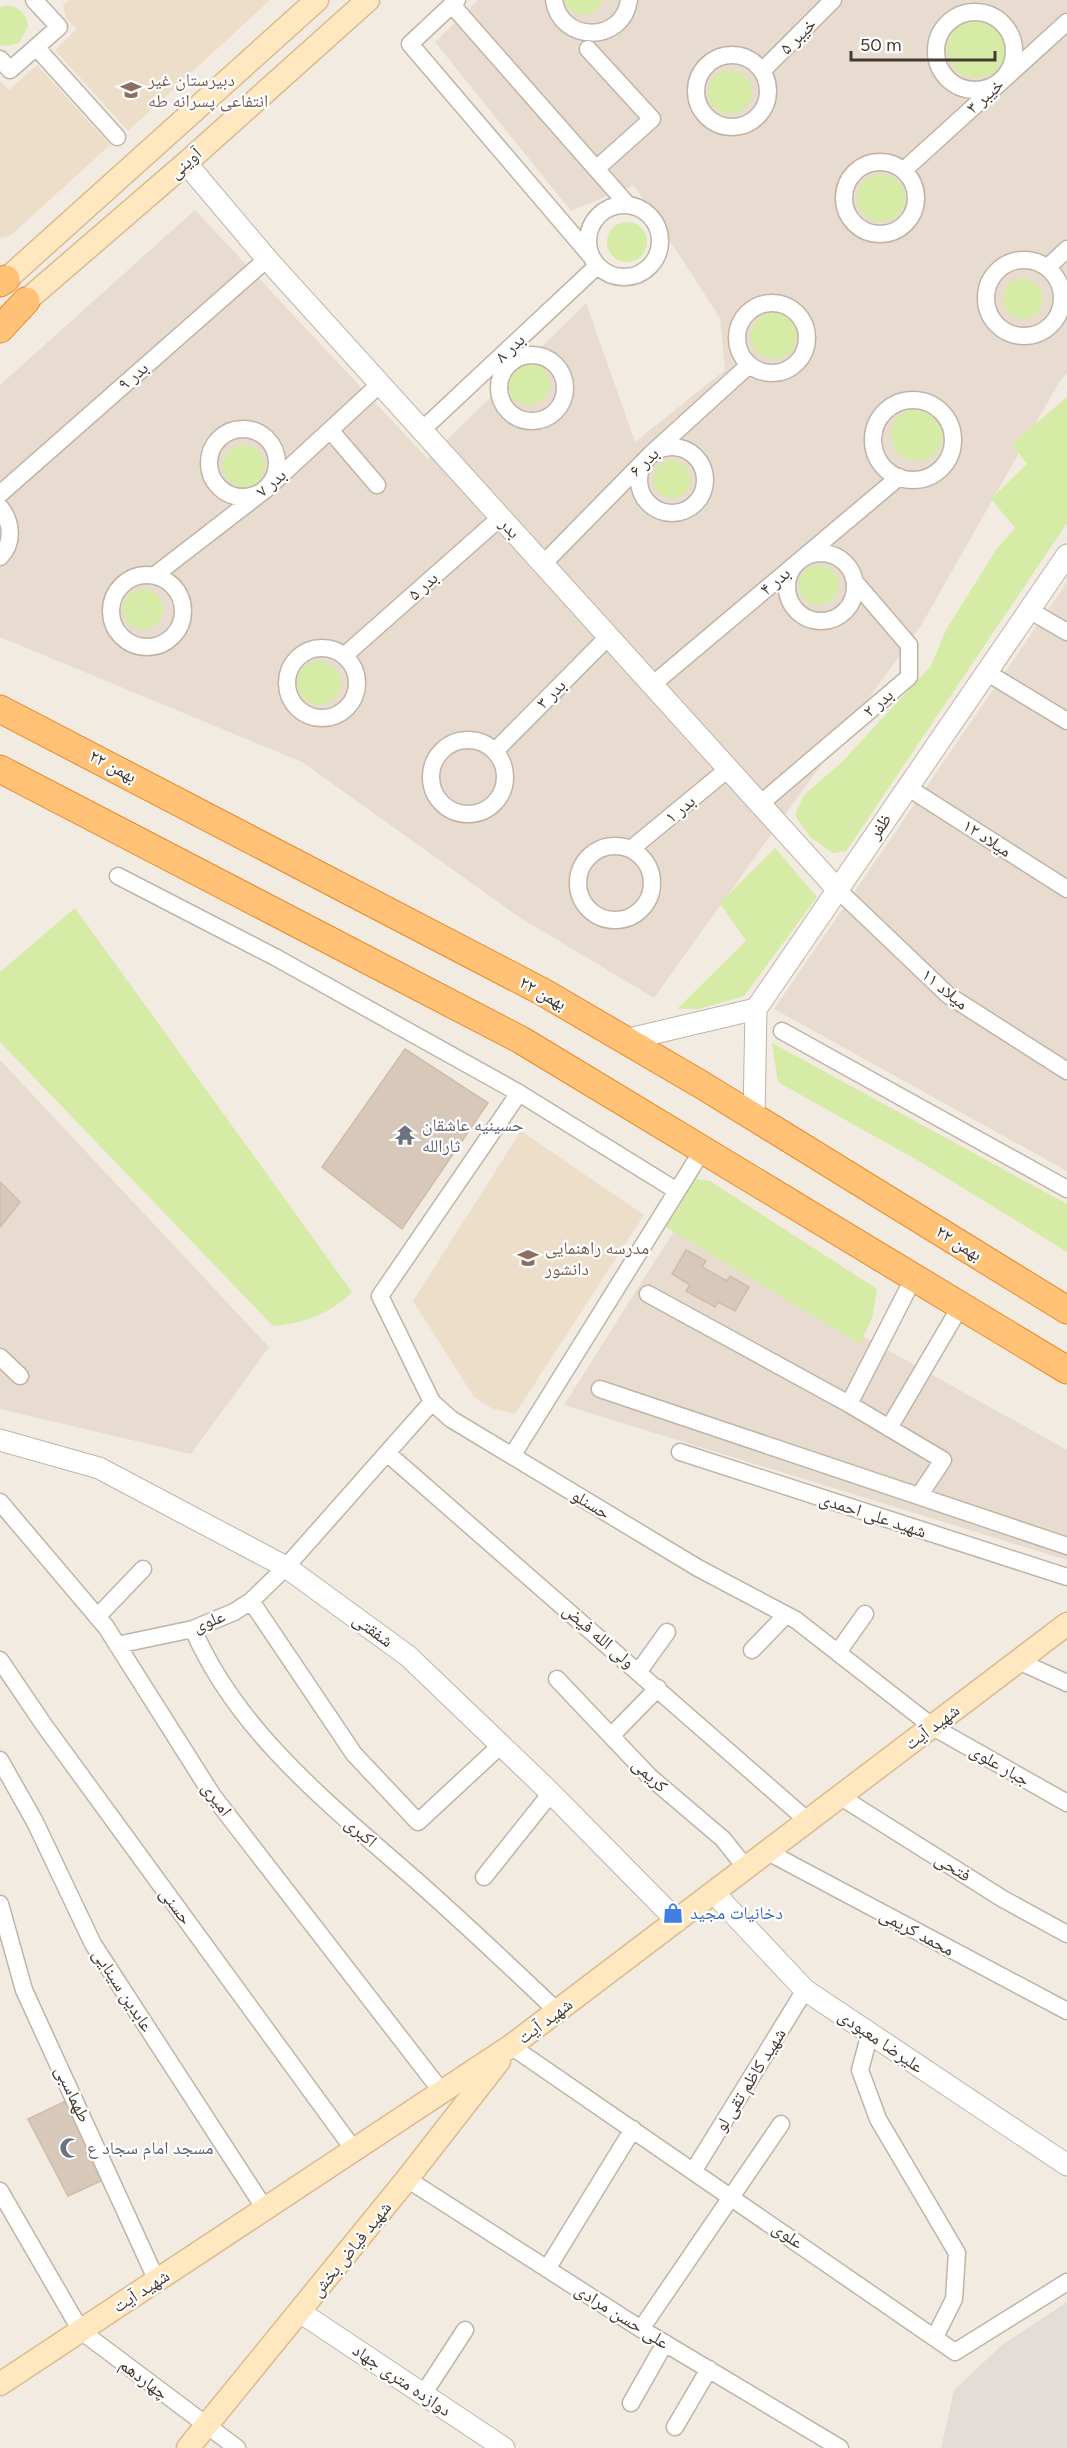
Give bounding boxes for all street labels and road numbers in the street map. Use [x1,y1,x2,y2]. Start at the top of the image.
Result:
street label: خیبر ۵ [775,13,821,59]
street label: خیبر ۳ [962,73,1008,119]
street label: آوینی [164,142,206,183]
street label: بدر ۸ [490,329,530,367]
street label: بدر ۹ [113,357,153,395]
street label: بدر ۶ [624,443,664,481]
street label: بدر ۷ [251,464,291,502]
street label: بدر [494,512,525,543]
street label: بدر ۴ [755,562,795,600]
street label: بدر ۵ [403,567,443,605]
street label: بدر ۳ [532,675,570,713]
street label: بدر ۲ [858,684,898,722]
street label: ۲۲ بهمن [86,744,140,788]
street label: بدر ۱ [660,790,700,828]
street label: ظفر [863,809,897,844]
street label: میلاد ۱۲ [958,814,1016,862]
street label: میلاد ۱۱ [917,964,973,1014]
street label: ۲۲ بهمن [516,971,570,1015]
street label: ۲۲ بهمن [932,1220,986,1266]
street label: حسنلو [568,1484,614,1524]
street label: شهید علی احمدی [817,1487,929,1543]
street label: ولی الله فیض [559,1599,639,1673]
street label: علوی [190,1605,228,1637]
street label: شفقتی [348,1608,398,1652]
street label: شهید آیت [900,1699,964,1755]
street label: جبار علوی [966,1739,1034,1791]
street label: کریمی [628,1753,673,1797]
street label: امیری [197,1777,237,1821]
street label: اکبری [340,1812,382,1852]
street label: فتحی [931,1847,975,1887]
street label: حسنی [155,1883,197,1929]
street label: محمد کریمی [876,1903,958,1961]
street label: عابدین سینایی [88,1944,158,2036]
street label: شهید آیت [513,1993,577,2049]
street label: علیرضا معبودی [834,2004,928,2078]
street label: شهید کاظم تقی لو [709,2024,791,2136]
street label: طهماسبی [50,2062,96,2126]
street label: شهید فیاض بخش [306,2197,396,2301]
street label: علوی [768,2217,808,2253]
street label: شهید آیت [108,2265,174,2317]
street label: علی حسن مرادی [571,2278,673,2354]
street label: دوازده متری جهاد [349,2339,455,2421]
street label: چهاردهم [114,2353,173,2405]

